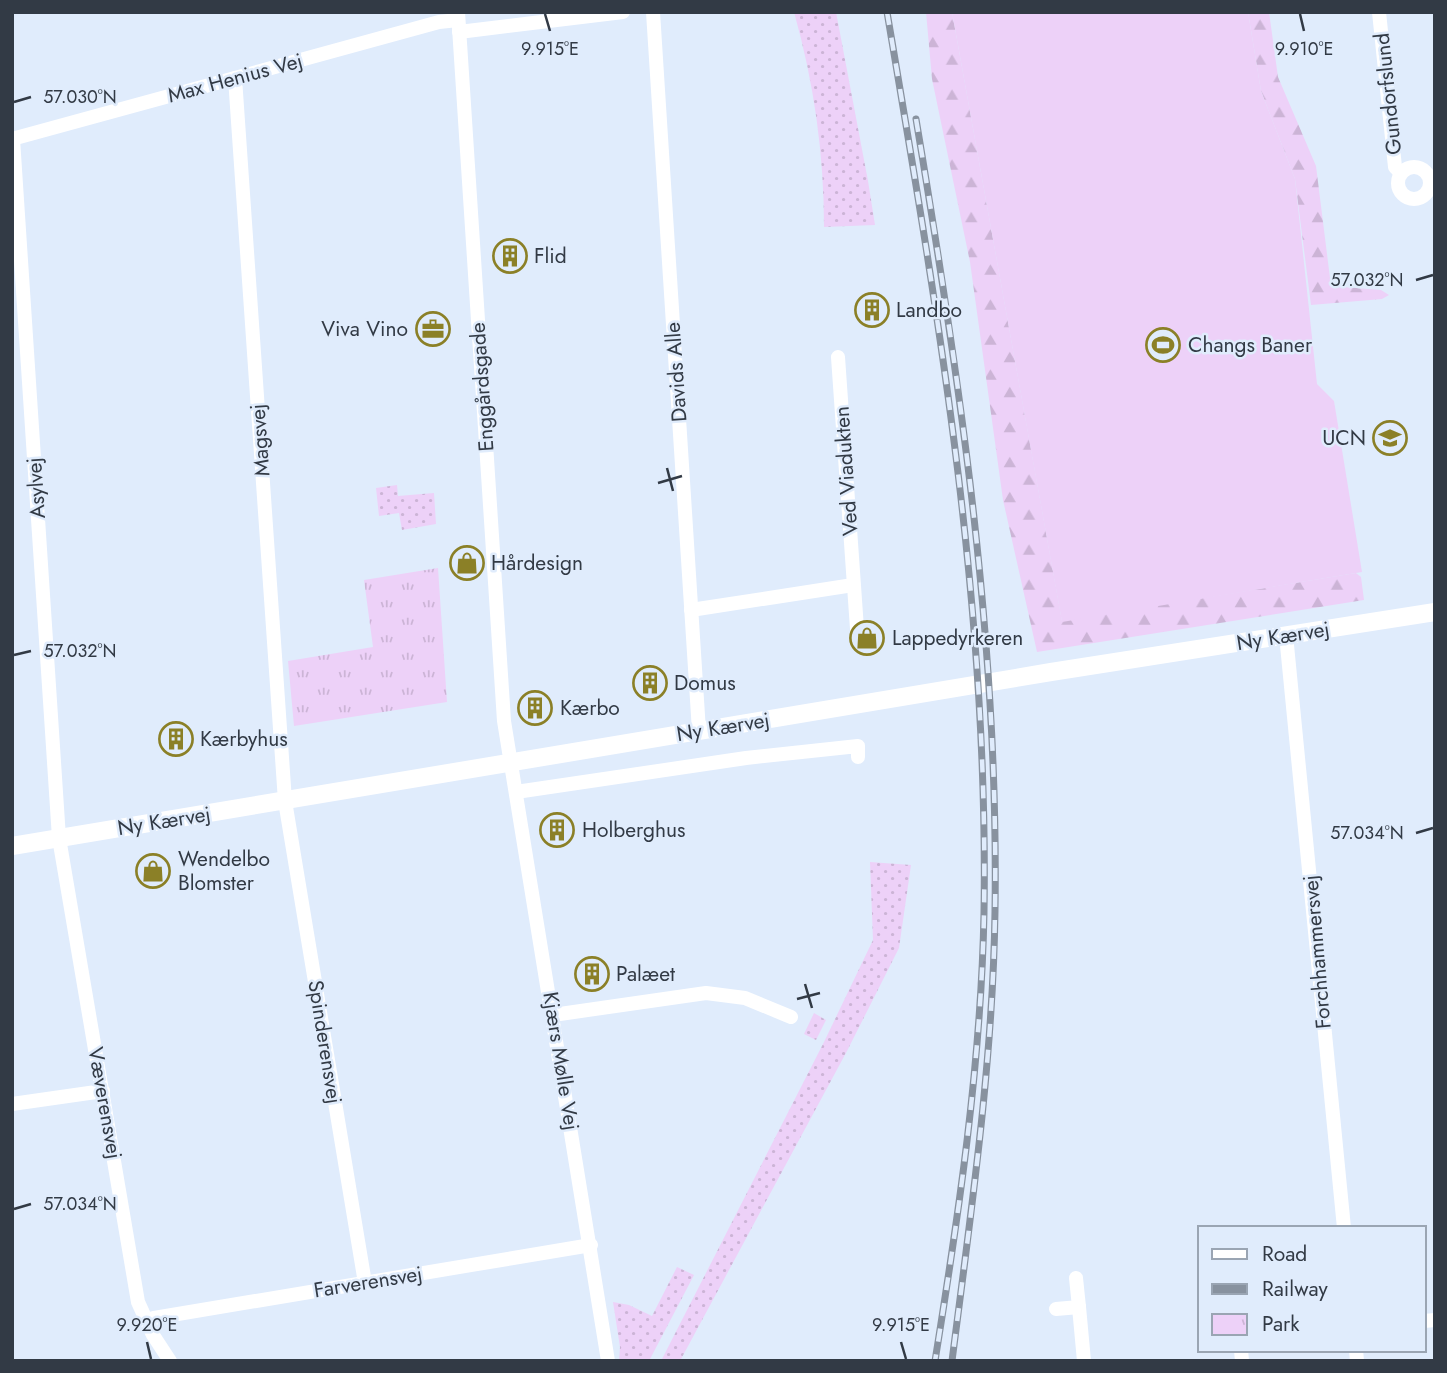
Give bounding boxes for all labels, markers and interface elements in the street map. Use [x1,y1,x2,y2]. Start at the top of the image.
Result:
street label: Gundorfslund [1367,32,1409,156]
text: 9.915°E [521,36,579,62]
text: 9.910°E [1275,36,1333,62]
street label: Max Henius Vej [164,46,306,110]
text: 57.030°N [43,84,117,110]
building icon: Flid [491,237,529,275]
place label: Flid [534,241,567,271]
text: 57.032°N [1330,267,1404,293]
building icon: Landbo [853,291,891,329]
place label: Landbo [896,295,962,325]
office icon: Viva Vino [414,310,452,348]
place label: Viva Vino [321,314,408,344]
street label: Enggårdsgade [463,321,501,452]
street label: Davids Alle [658,321,694,423]
sports icon: Changs Baner [1144,326,1182,364]
place label: Changs Baner [1188,330,1313,360]
street label: Magsvej [243,403,277,477]
street label: Ved Viadukten [827,405,865,537]
school or university icon: UCN [1371,419,1409,457]
place label: UCN [1322,423,1366,453]
street label: Asylvej [19,456,53,520]
shop icon: Hårdesign [448,544,486,582]
place label: Hårdesign [491,548,583,578]
street label: Ny Kærvej [1234,614,1332,658]
shop icon: Lappedyrkeren [848,619,886,657]
place label: Lappedyrkeren [892,623,1023,653]
text: 57.032°N [43,638,117,664]
building icon: Domus [631,664,669,702]
place label: Domus [674,668,736,698]
building icon: Kærbo [516,689,554,727]
place label: Kærbo [560,693,620,723]
street label: Ny Kærvej [674,705,772,749]
building icon: Kærbyhus [157,720,195,758]
place label: Kærbyhus [200,724,288,754]
street label: Ny Kærvej [115,799,213,843]
building icon: Holberghus [538,811,576,849]
place label: Holberghus [582,815,685,845]
text: 57.034°N [1330,820,1404,846]
place label: Wendelbo Blomster [178,844,270,898]
shop icon: Wendelbo Blomster [134,852,172,890]
street label: Forchhammersvej [1295,874,1339,1030]
building icon: Palæet [573,955,611,993]
place label: Palæet [616,959,675,989]
street label: Spinderensvej [300,978,350,1106]
street label: Kjærs Mølle Vej [535,990,587,1132]
street label: Væverensvej [80,1045,130,1161]
text: 57.034°N [43,1191,117,1217]
legend [1198,1226,1426,1352]
text: Road [1262,1239,1307,1269]
street label: Farverensvej [312,1259,424,1305]
text: Railway [1262,1274,1328,1304]
text: Park [1262,1309,1300,1339]
text: 9.920°E [117,1312,177,1338]
text: 9.915°E [872,1312,930,1338]

